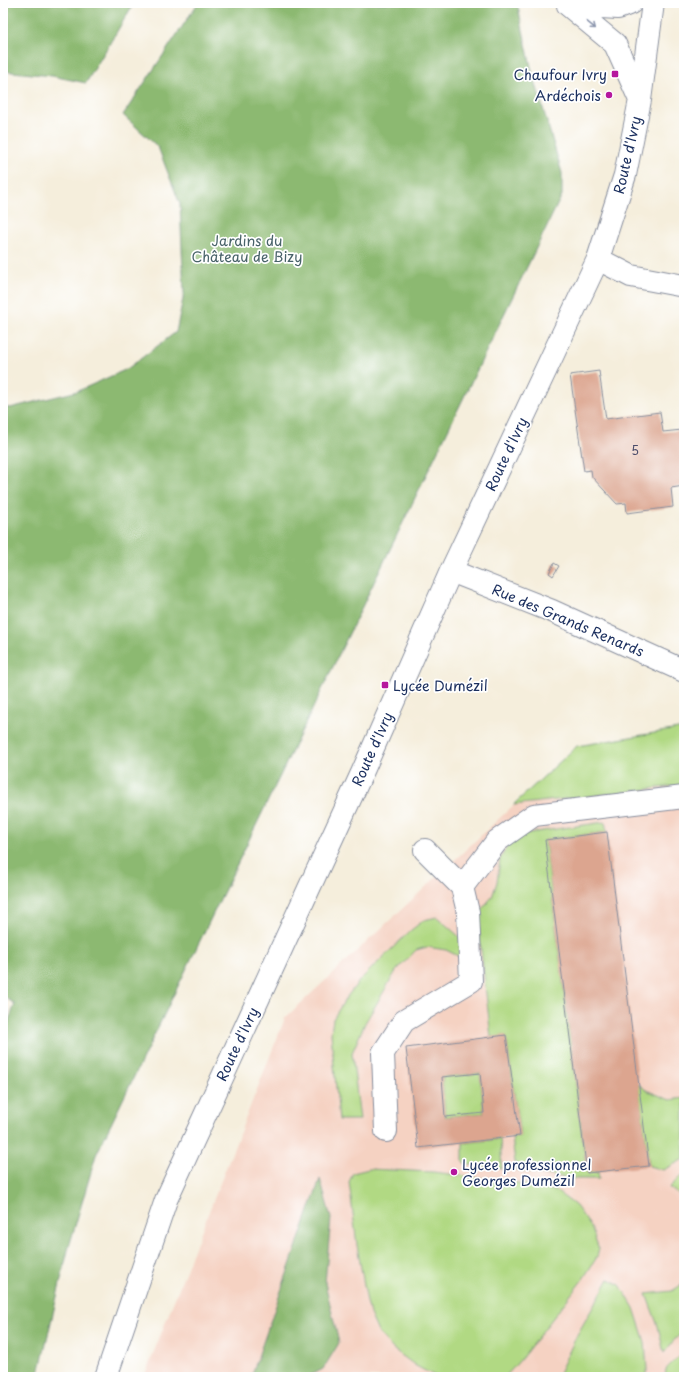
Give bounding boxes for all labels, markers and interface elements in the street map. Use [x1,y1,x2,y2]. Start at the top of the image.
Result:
one-way arrow [586,20,597,29]
place label: Chaufour Ivry [513,64,607,85]
marker: Chaufour Ivry [610,69,620,79]
place label: Ardéchois [535,85,601,106]
marker: Ardéchois [604,90,614,100]
street label: Route d'Ivry [608,114,646,196]
park label: Jardins du Château de Bizy [192,230,302,267]
street label: Route d'Ivry [480,414,532,494]
house number: 5 [631,441,639,459]
street label: Rue des Grands Renards [489,578,647,662]
place label: Lycée Dumézil [393,675,488,696]
marker: Lycée Dumézil [380,680,390,690]
street label: Route d'Ivry [346,708,398,790]
street label: Route d'Ivry [211,1004,263,1084]
place label: Lycée professionnel Georges Dumézil [462,1154,591,1191]
marker: Lycée professionnel Georges Dumézil [449,1167,459,1177]

